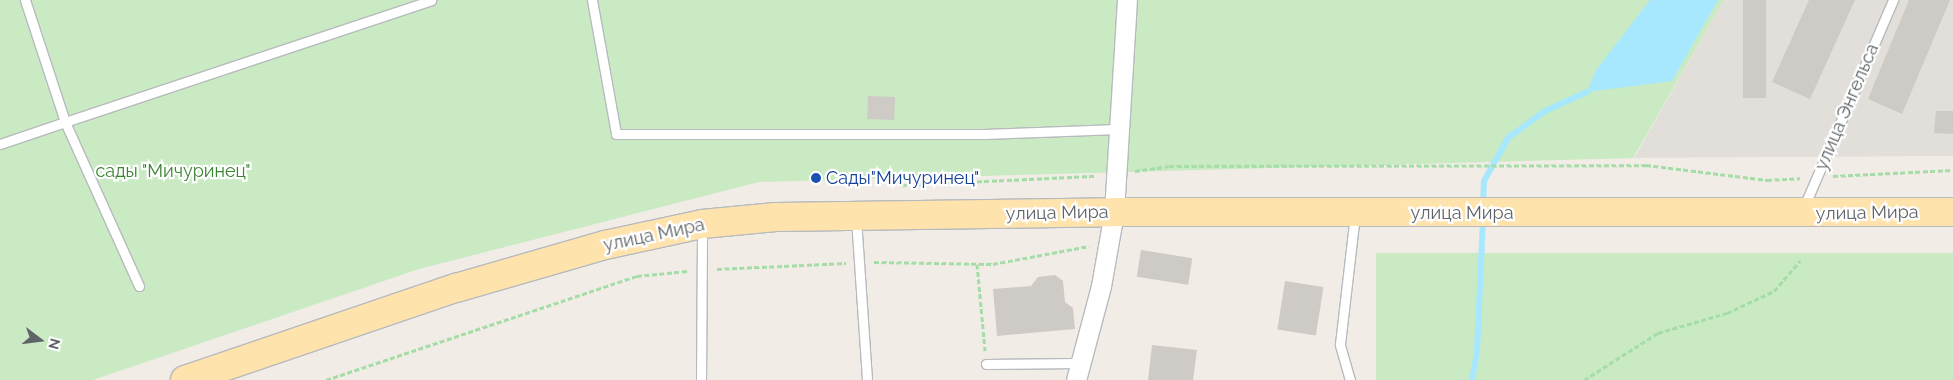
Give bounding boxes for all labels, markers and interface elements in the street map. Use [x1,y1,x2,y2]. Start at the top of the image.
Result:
street label: улица Энгельса [1811,40,1883,174]
park label: сады "Мичуринец" [95,160,251,182]
place label: Сады"Мичуринец" [826,167,979,189]
marker: Сады"Мичуринец" [810,172,822,184]
street label: улица Мира [1005,201,1109,225]
street label: улица Мира [1815,201,1919,225]
street label: улица Мира [1411,202,1513,224]
street label: улица Мира [601,214,707,256]
north arrow [15,315,65,365]
text: N [45,337,64,351]

